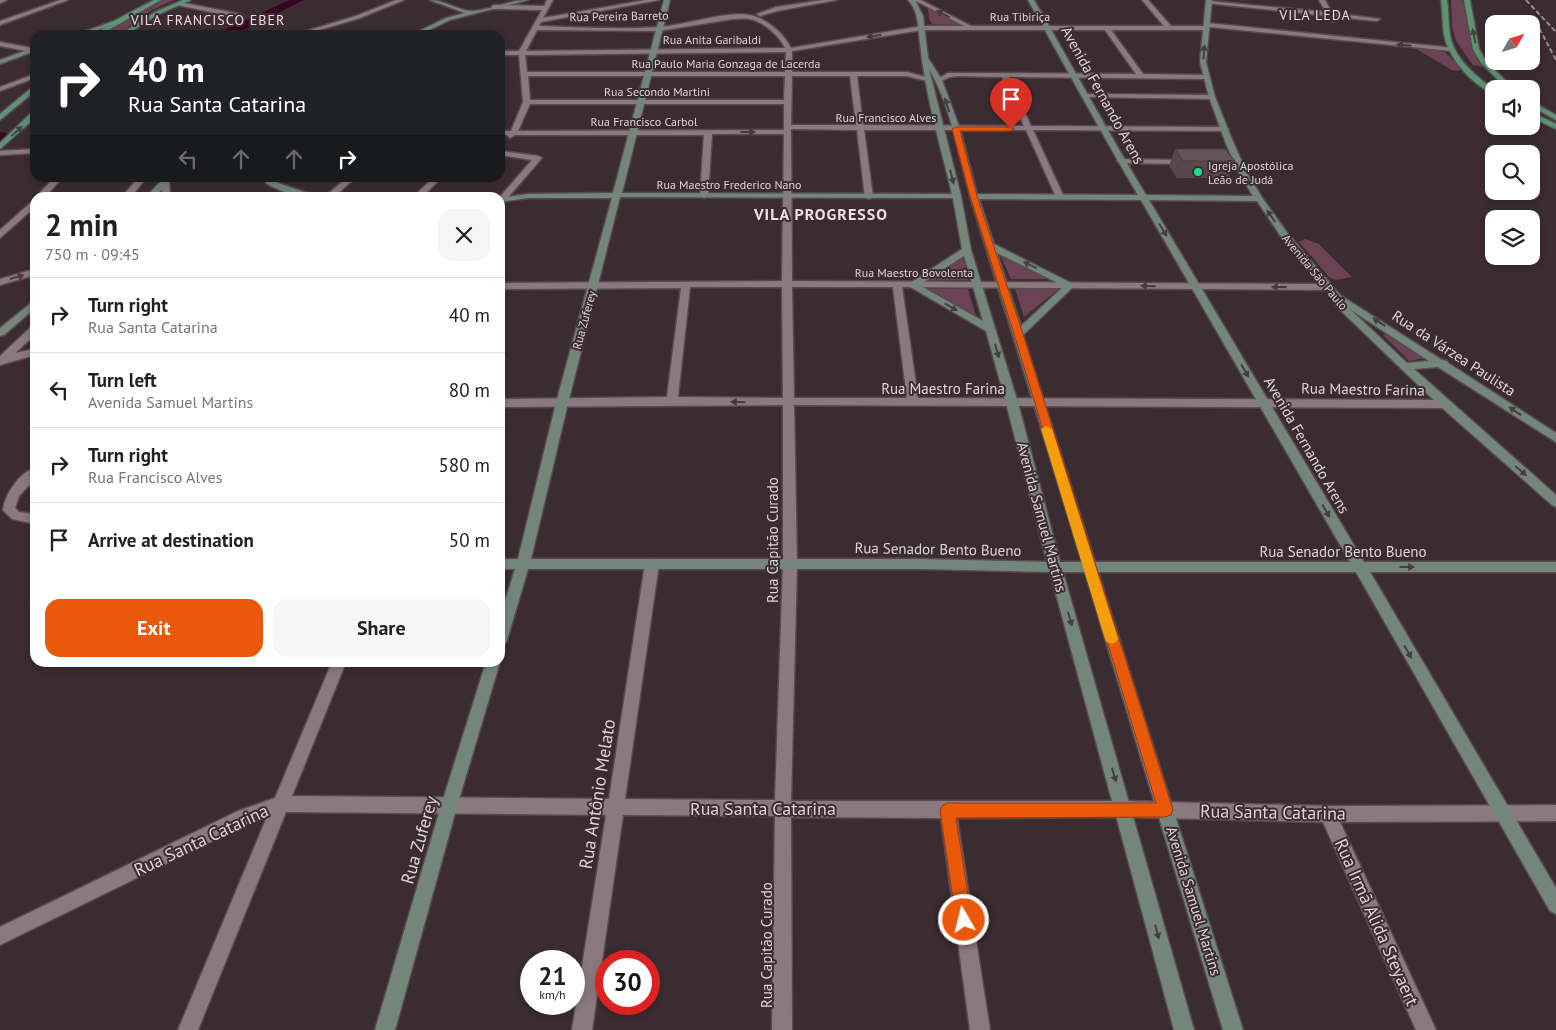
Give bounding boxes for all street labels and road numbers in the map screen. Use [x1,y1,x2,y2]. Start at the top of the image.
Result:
street label: Rua Pereira Barreto [569,8,669,24]
street label: Rua Tibiriça [990,9,1050,24]
street label: Avenida Fernando Arens [1057,23,1149,167]
street label: Rua Anita Garibaldi [663,32,761,47]
street label: Rua Paulo Maria Gonzaga de Lacerda [631,56,821,71]
street label: Rua Secondo Martini [604,84,710,99]
street label: Rua Francisco Alves [836,110,936,125]
street label: Rua Francisco Carbol [591,114,698,129]
street label: Rua Maestro Frederico Nano [656,177,802,192]
street label: Avenida São Paulo [1279,231,1351,313]
street label: Rua Maestro Bovolenta [855,265,973,280]
street label: Rua Zuferey [569,288,599,351]
street label: Rua da Várzea Paulista [1388,306,1520,400]
street label: Avenida Fernando Arens [1260,373,1354,517]
street label: Rua Maestro Farina [1301,378,1425,400]
street label: Rua Maestro Farina [881,379,1005,398]
street label: Avenida Samuel Martins [1013,440,1071,594]
street label: Rua Capitão Curado [763,477,782,603]
street label: Rua Senador Bento Bueno [854,538,1022,560]
street label: Rua Senador Bento Bueno [1259,542,1427,561]
street label: Rua Antônio Melato [574,717,620,871]
street label: Rua Zuferey [395,793,443,887]
street label: Rua Santa Catarina [690,797,836,820]
street label: Rua Santa Catarina [130,799,272,881]
street label: Rua Santa Catarina [1200,799,1346,825]
street label: Avenida Samuel Martins [1162,824,1226,978]
street label: Rua Irmã Alida Steyaert [1330,835,1424,1009]
street label: Rua Capitão Curado [757,882,776,1008]

